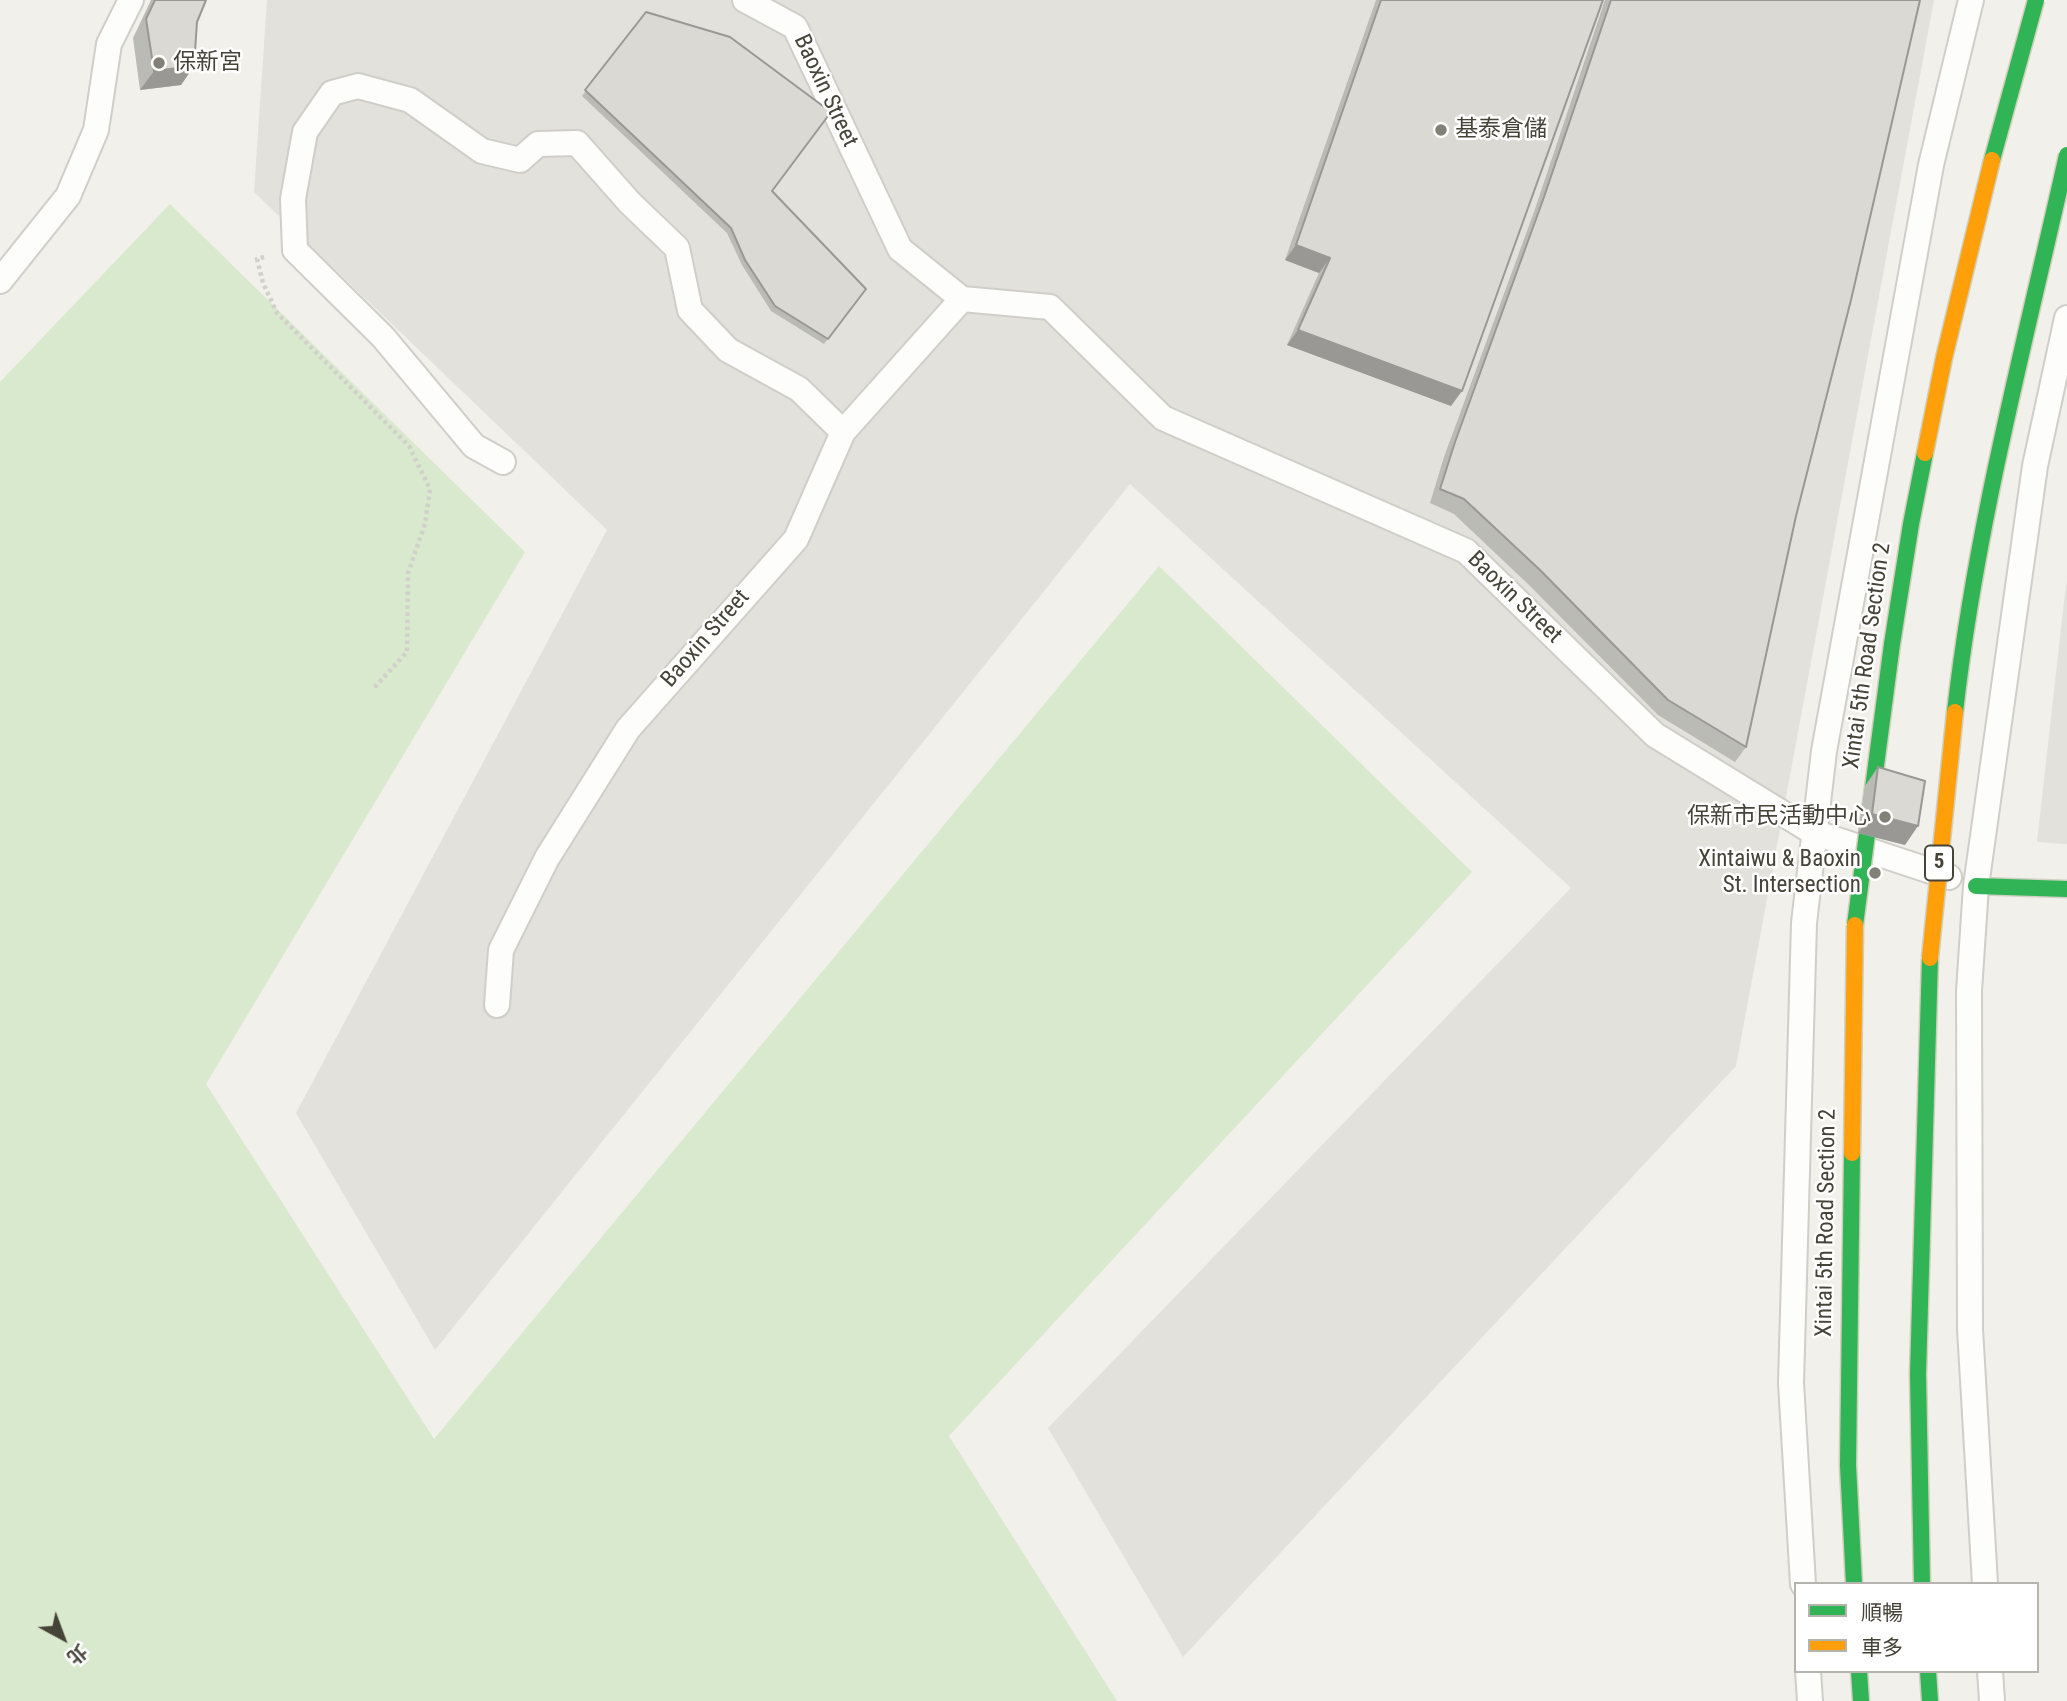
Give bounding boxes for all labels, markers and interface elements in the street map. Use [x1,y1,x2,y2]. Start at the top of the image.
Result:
street label: Baoxin Street [787,31,863,151]
place label: 保新宮 [173,49,242,77]
marker: 保新宮 [151,55,167,71]
place label: 基泰倉儲 [1455,116,1547,144]
marker: 基泰倉儲 [1433,122,1449,138]
street label: Xintai 5th Road Section 2 [1838,541,1898,771]
street label: Baoxin Street [1461,546,1567,650]
street label: Baoxin Street [656,584,756,694]
place label: 保新市民活動中心 [1687,803,1871,831]
marker: 保新市民活動中心 [1877,809,1893,825]
place label: Xintaiwu & Baoxin St. Intersection [1698,846,1861,900]
road number: 5 [1925,846,1953,880]
marker: Xintaiwu & Baoxin St. Intersection [1867,865,1883,881]
street label: Xintai 5th Road Section 2 [1811,1109,1843,1337]
legend [1794,1582,2039,1673]
text: 順暢 [1861,1601,1903,1625]
north arrow [28,1603,98,1673]
text: 車多 [1861,1636,1903,1660]
text: 北 [62,1639,92,1669]

